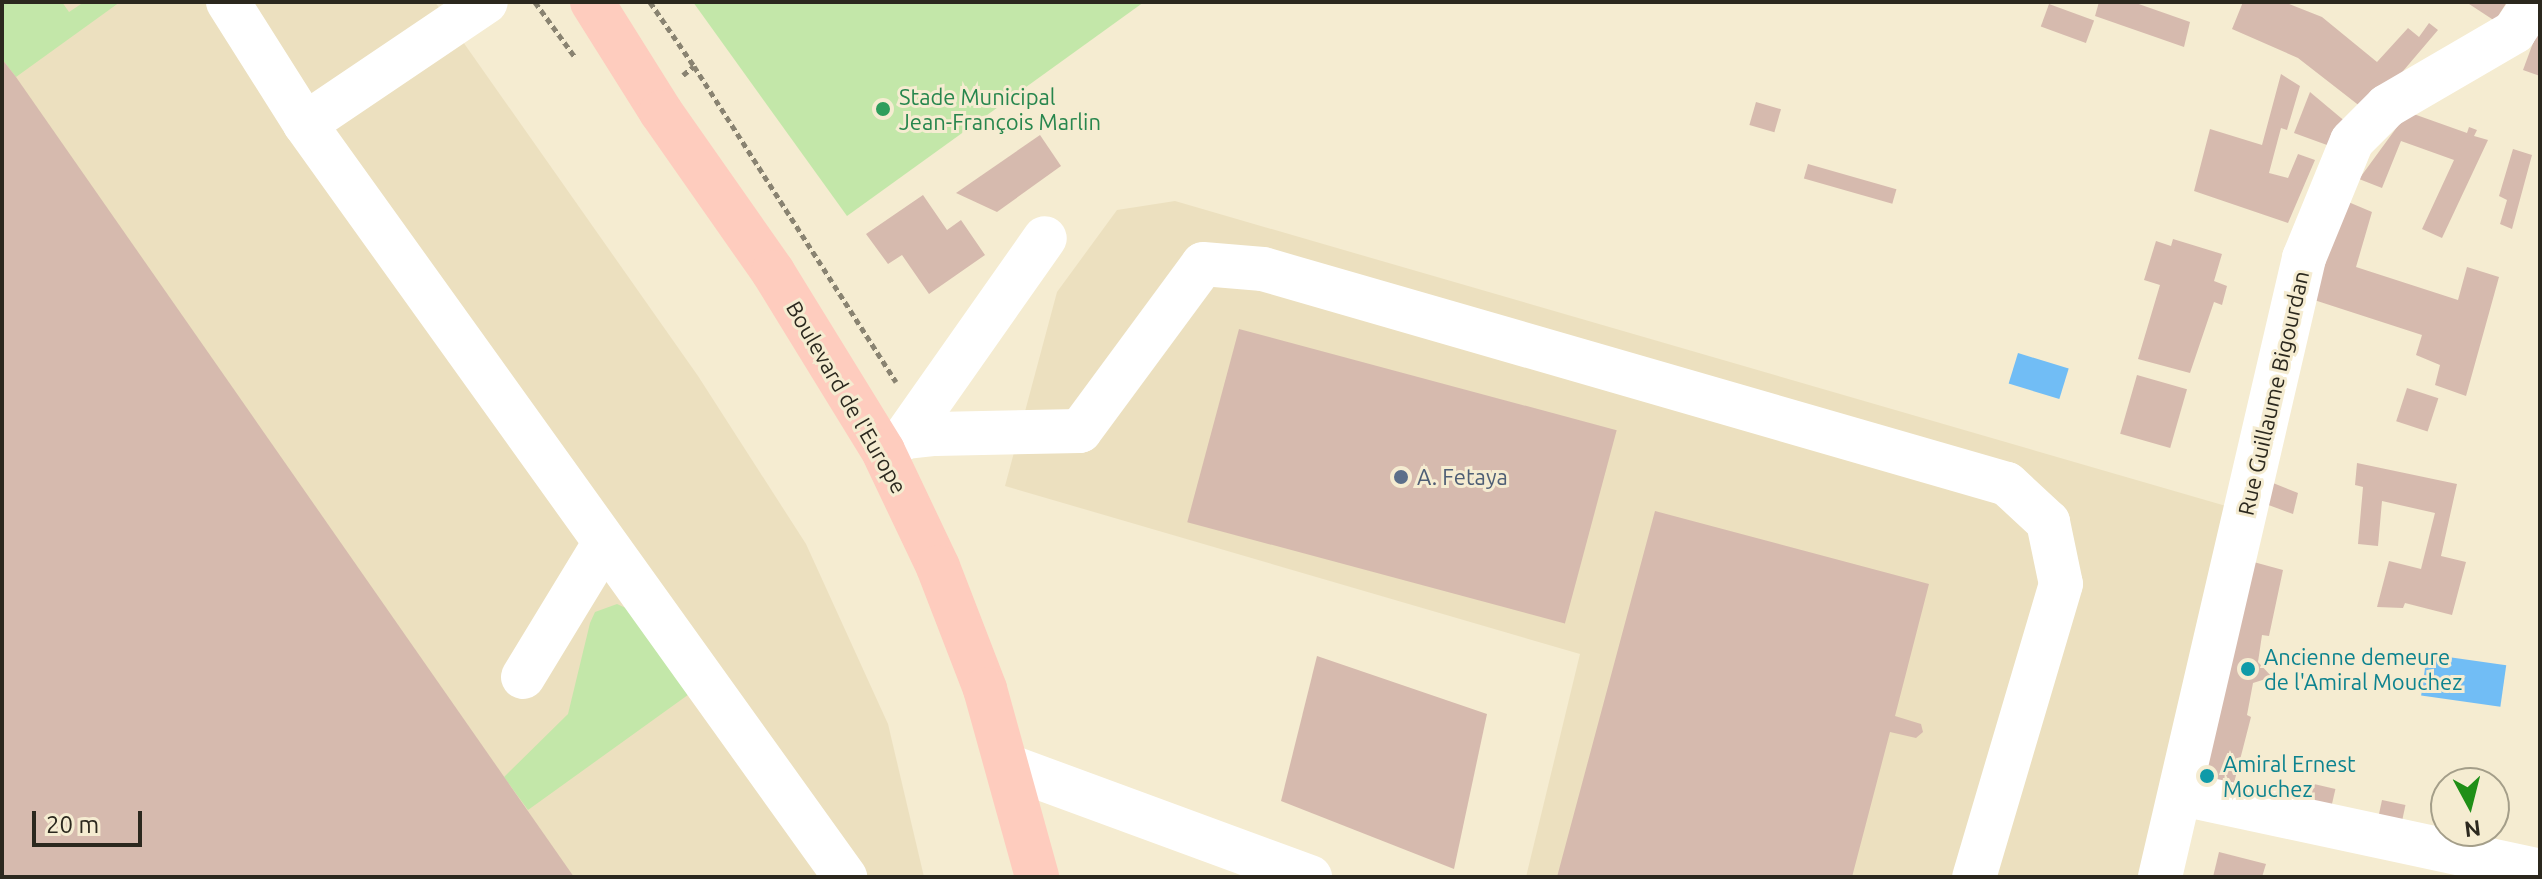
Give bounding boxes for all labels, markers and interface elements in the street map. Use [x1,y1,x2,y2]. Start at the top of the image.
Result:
place label: Stade Municipal Jean-François Marlin [899,83,1101,134]
marker: Stade Municipal Jean-François Marlin [874,100,892,118]
street label: Rue Guillaume Bigourdan [2232,268,2314,518]
street label: Boulevard de l'Europe [781,296,913,498]
place label: A. Fetaya [1417,464,1508,490]
marker: A. Fetaya [1392,468,1410,486]
place label: Ancienne demeure de l'Amiral Mouchez [2264,643,2462,694]
marker: Ancienne demeure de l'Amiral Mouchez [2239,660,2257,678]
place label: Amiral Ernest Mouchez [2223,750,2356,802]
marker: Amiral Ernest Mouchez [2198,767,2216,785]
north arrow [2430,767,2510,847]
scale bar [36,795,146,845]
text: 20 m [46,811,99,838]
text: N [2463,816,2482,843]

